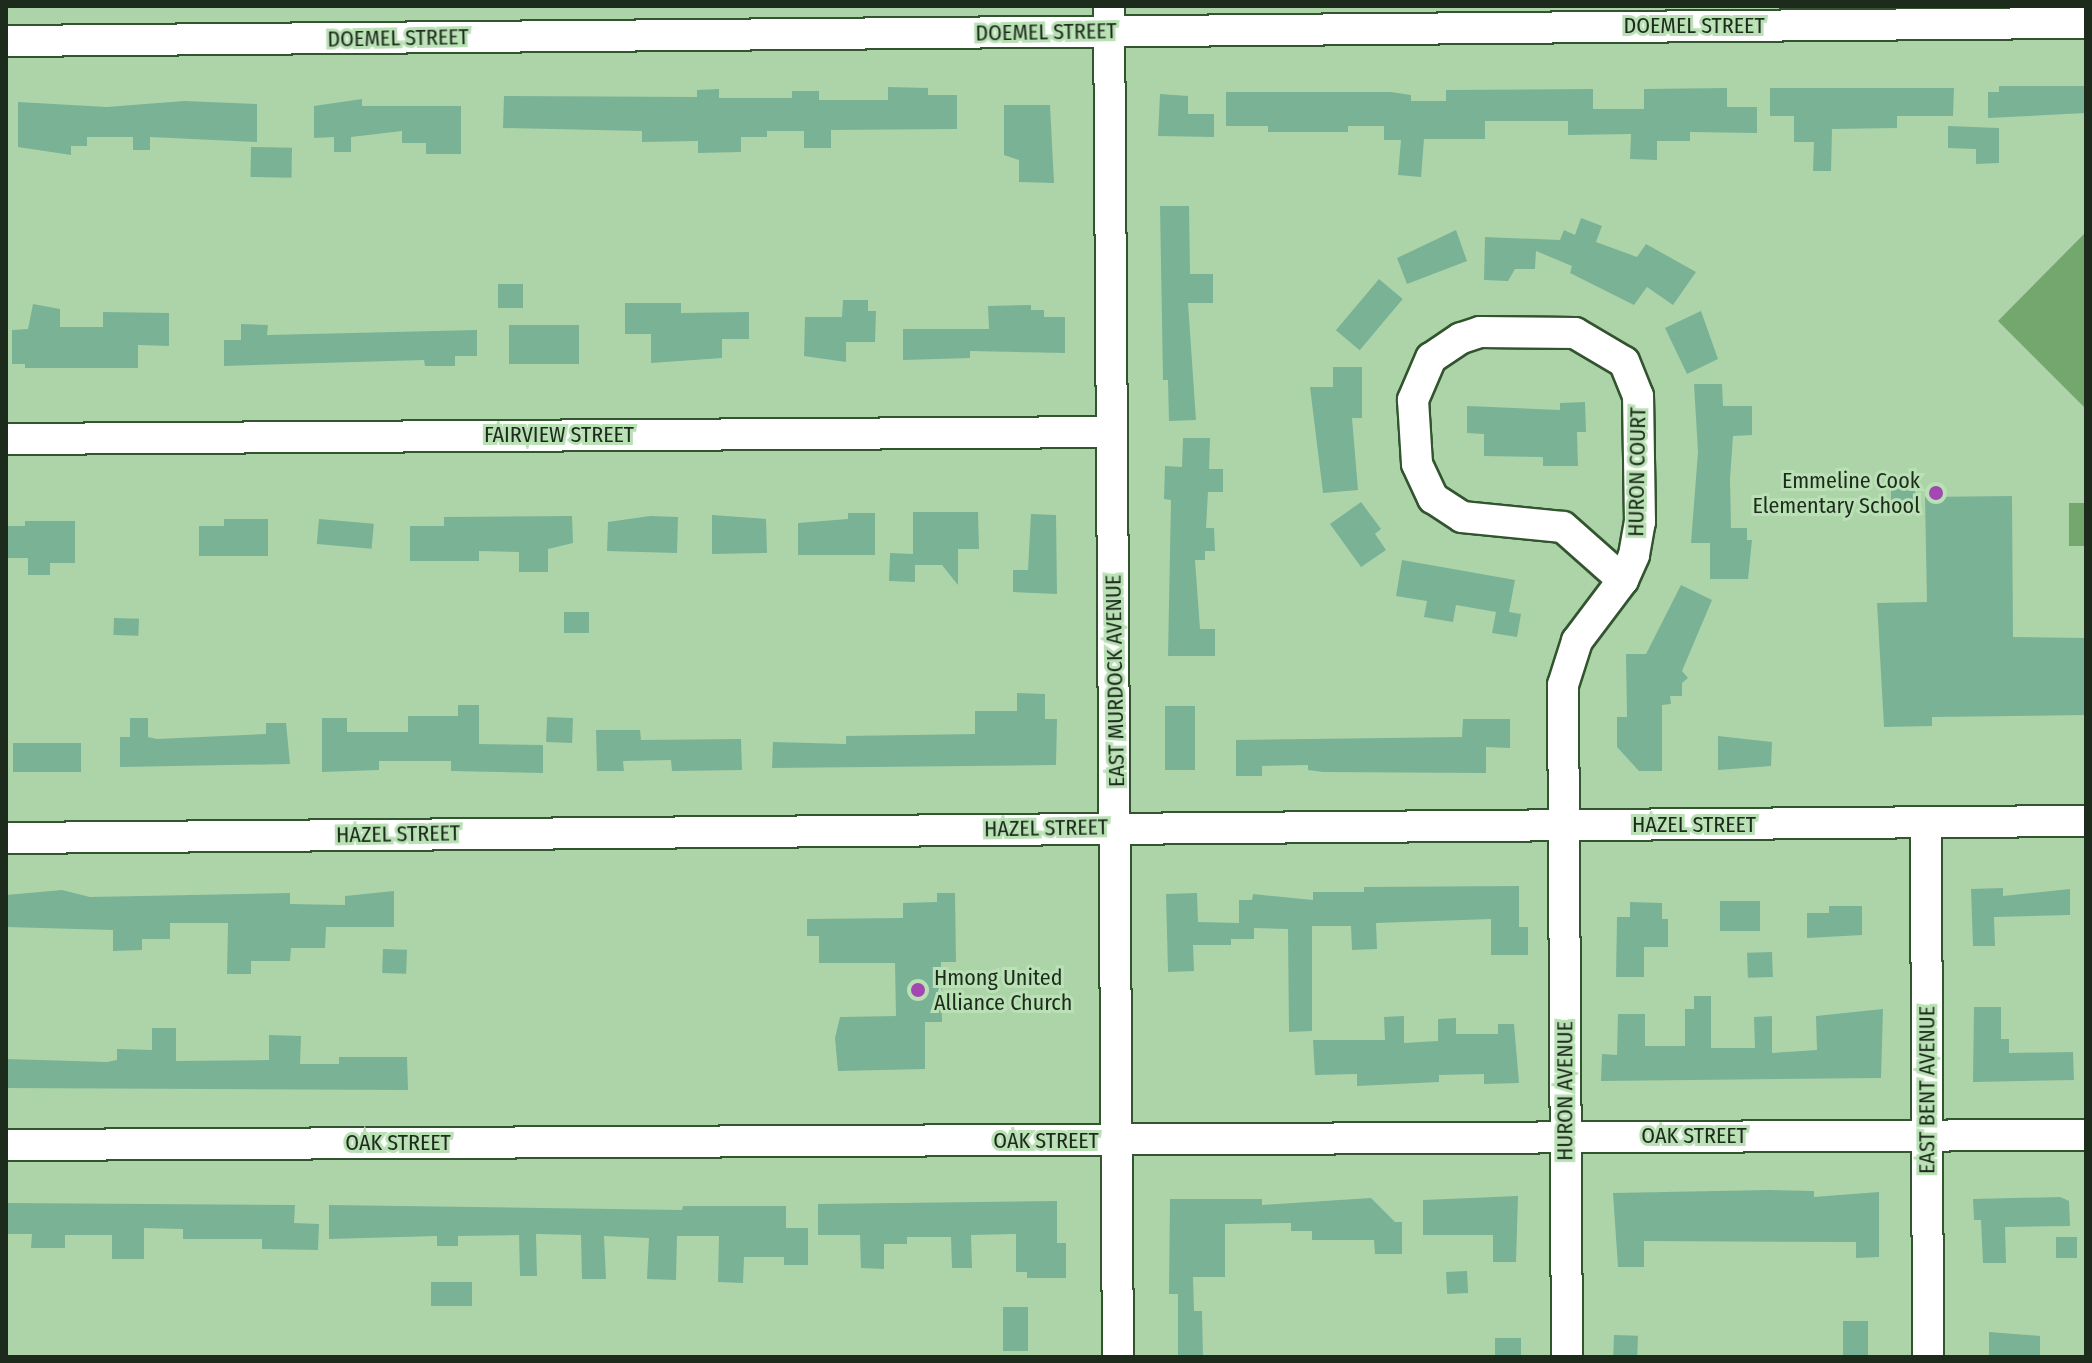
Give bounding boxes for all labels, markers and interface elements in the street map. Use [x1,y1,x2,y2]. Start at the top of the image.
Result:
street label: DOEMEL STREET [1623,13,1765,39]
street label: DOEMEL STREET [975,18,1117,46]
street label: DOEMEL STREET [327,24,469,52]
street label: HURON COURT [1623,407,1651,537]
street label: FAIRVIEW STREET [484,422,634,448]
place label: Emmeline Cook Elementary School [1753,467,1920,518]
marker: Emmeline Cook Elementary School [1927,484,1945,502]
street label: EAST MURDOCK AVENUE [1100,575,1130,787]
street label: HAZEL STREET [1632,812,1756,838]
street label: HAZEL STREET [984,814,1108,842]
street label: HAZEL STREET [336,820,460,848]
place label: Hmong United Alliance Church [934,964,1072,1016]
marker: Hmong United Alliance Church [909,981,927,999]
street label: EAST BENT AVENUE [1914,1006,1940,1174]
street label: HURON AVENUE [1552,1021,1578,1161]
street label: OAK STREET [1641,1123,1747,1149]
street label: OAK STREET [993,1128,1099,1154]
street label: OAK STREET [345,1130,451,1156]

